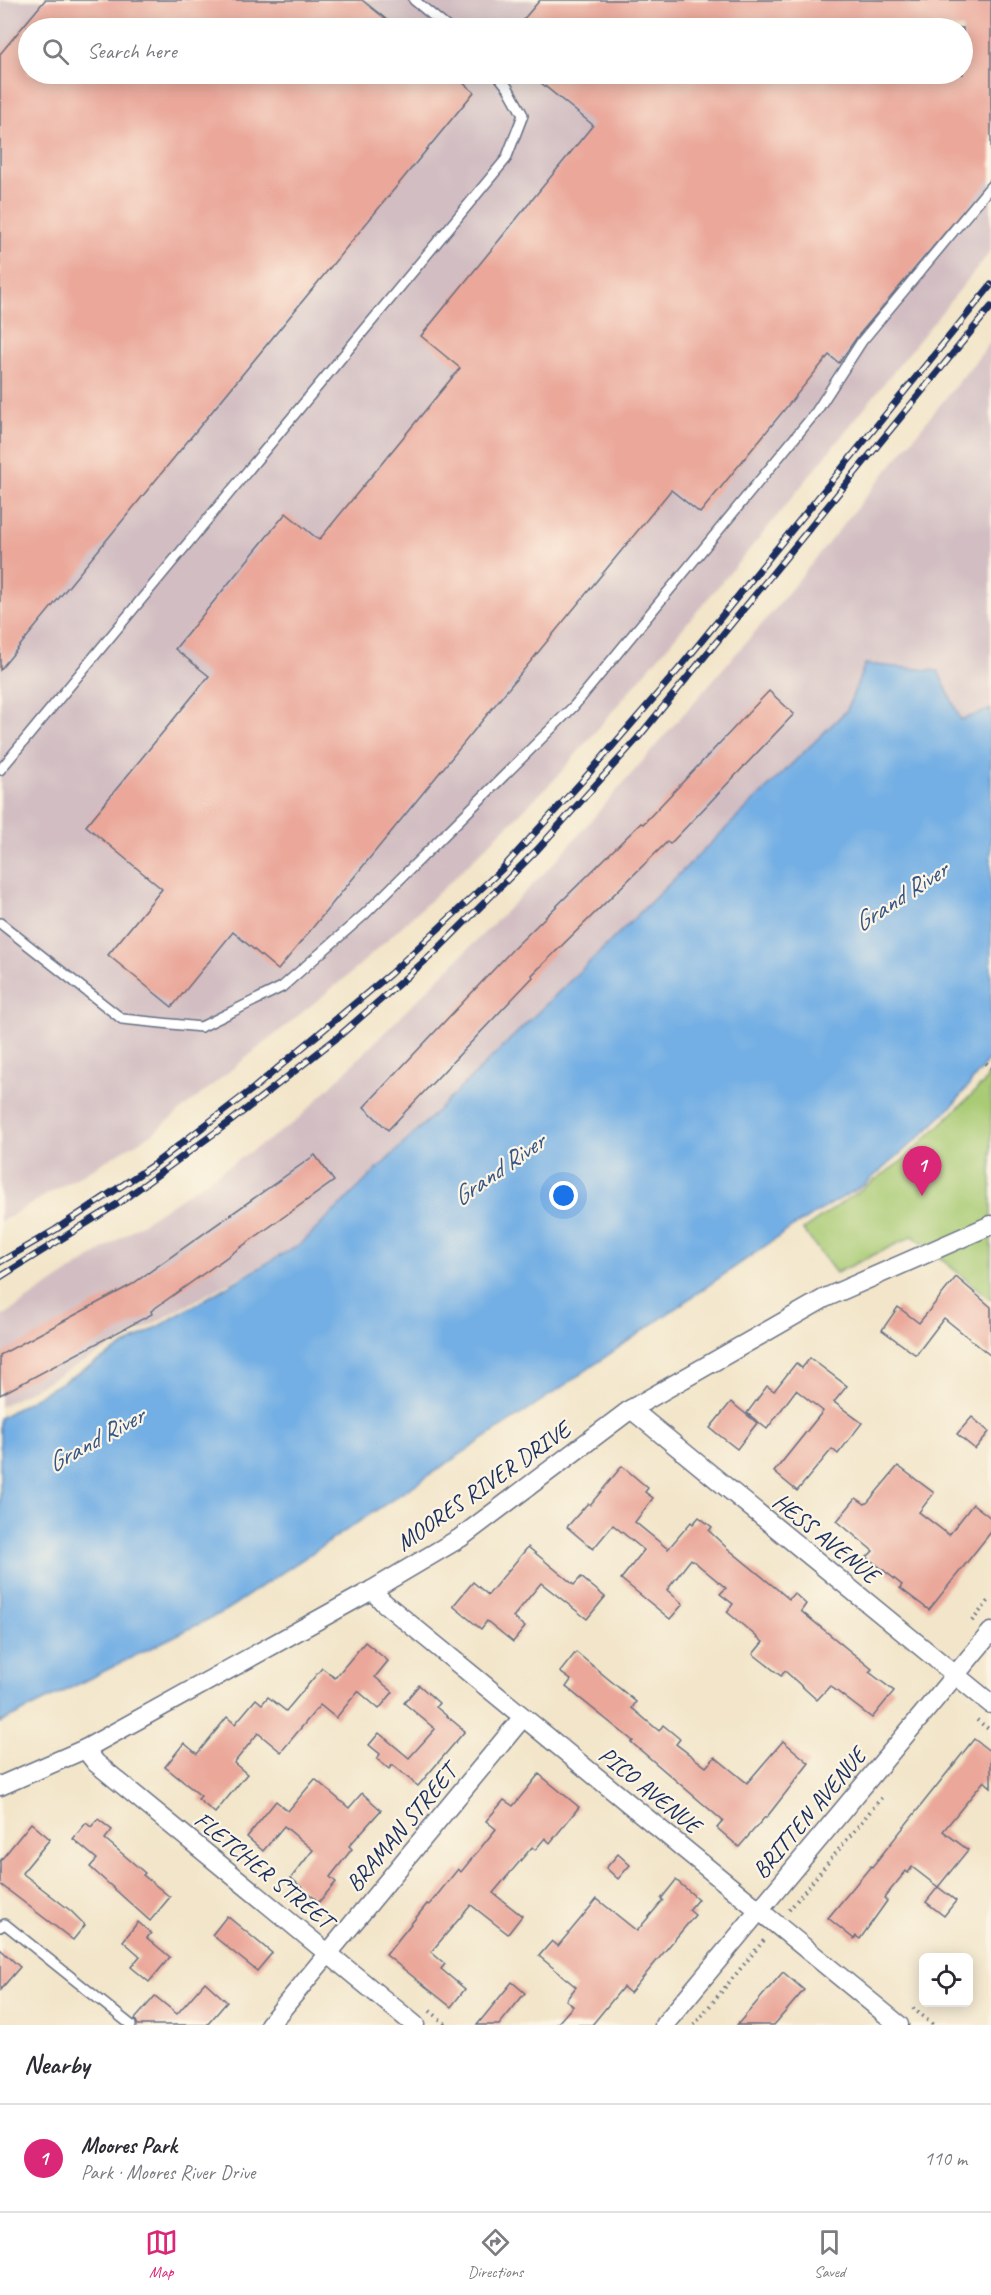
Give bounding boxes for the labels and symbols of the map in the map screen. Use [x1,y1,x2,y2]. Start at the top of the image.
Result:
water label: Grand River [847,852,957,939]
water label: Grand River [446,1123,554,1213]
pin: 1 [902,1146,942,1196]
your location [549,1181,578,1210]
water label: Grand River [41,1398,153,1479]
street label: MOORES RIVER DRIVE [390,1413,579,1557]
street label: HESS AVENUE [767,1486,887,1592]
street label: BRITTEN AVENUE [746,1739,874,1885]
street label: PICO AVENUE [593,1740,709,1842]
street label: BRAMAN STREET [339,1754,467,1898]
street label: FLETCHER STREET [188,1805,344,1938]

